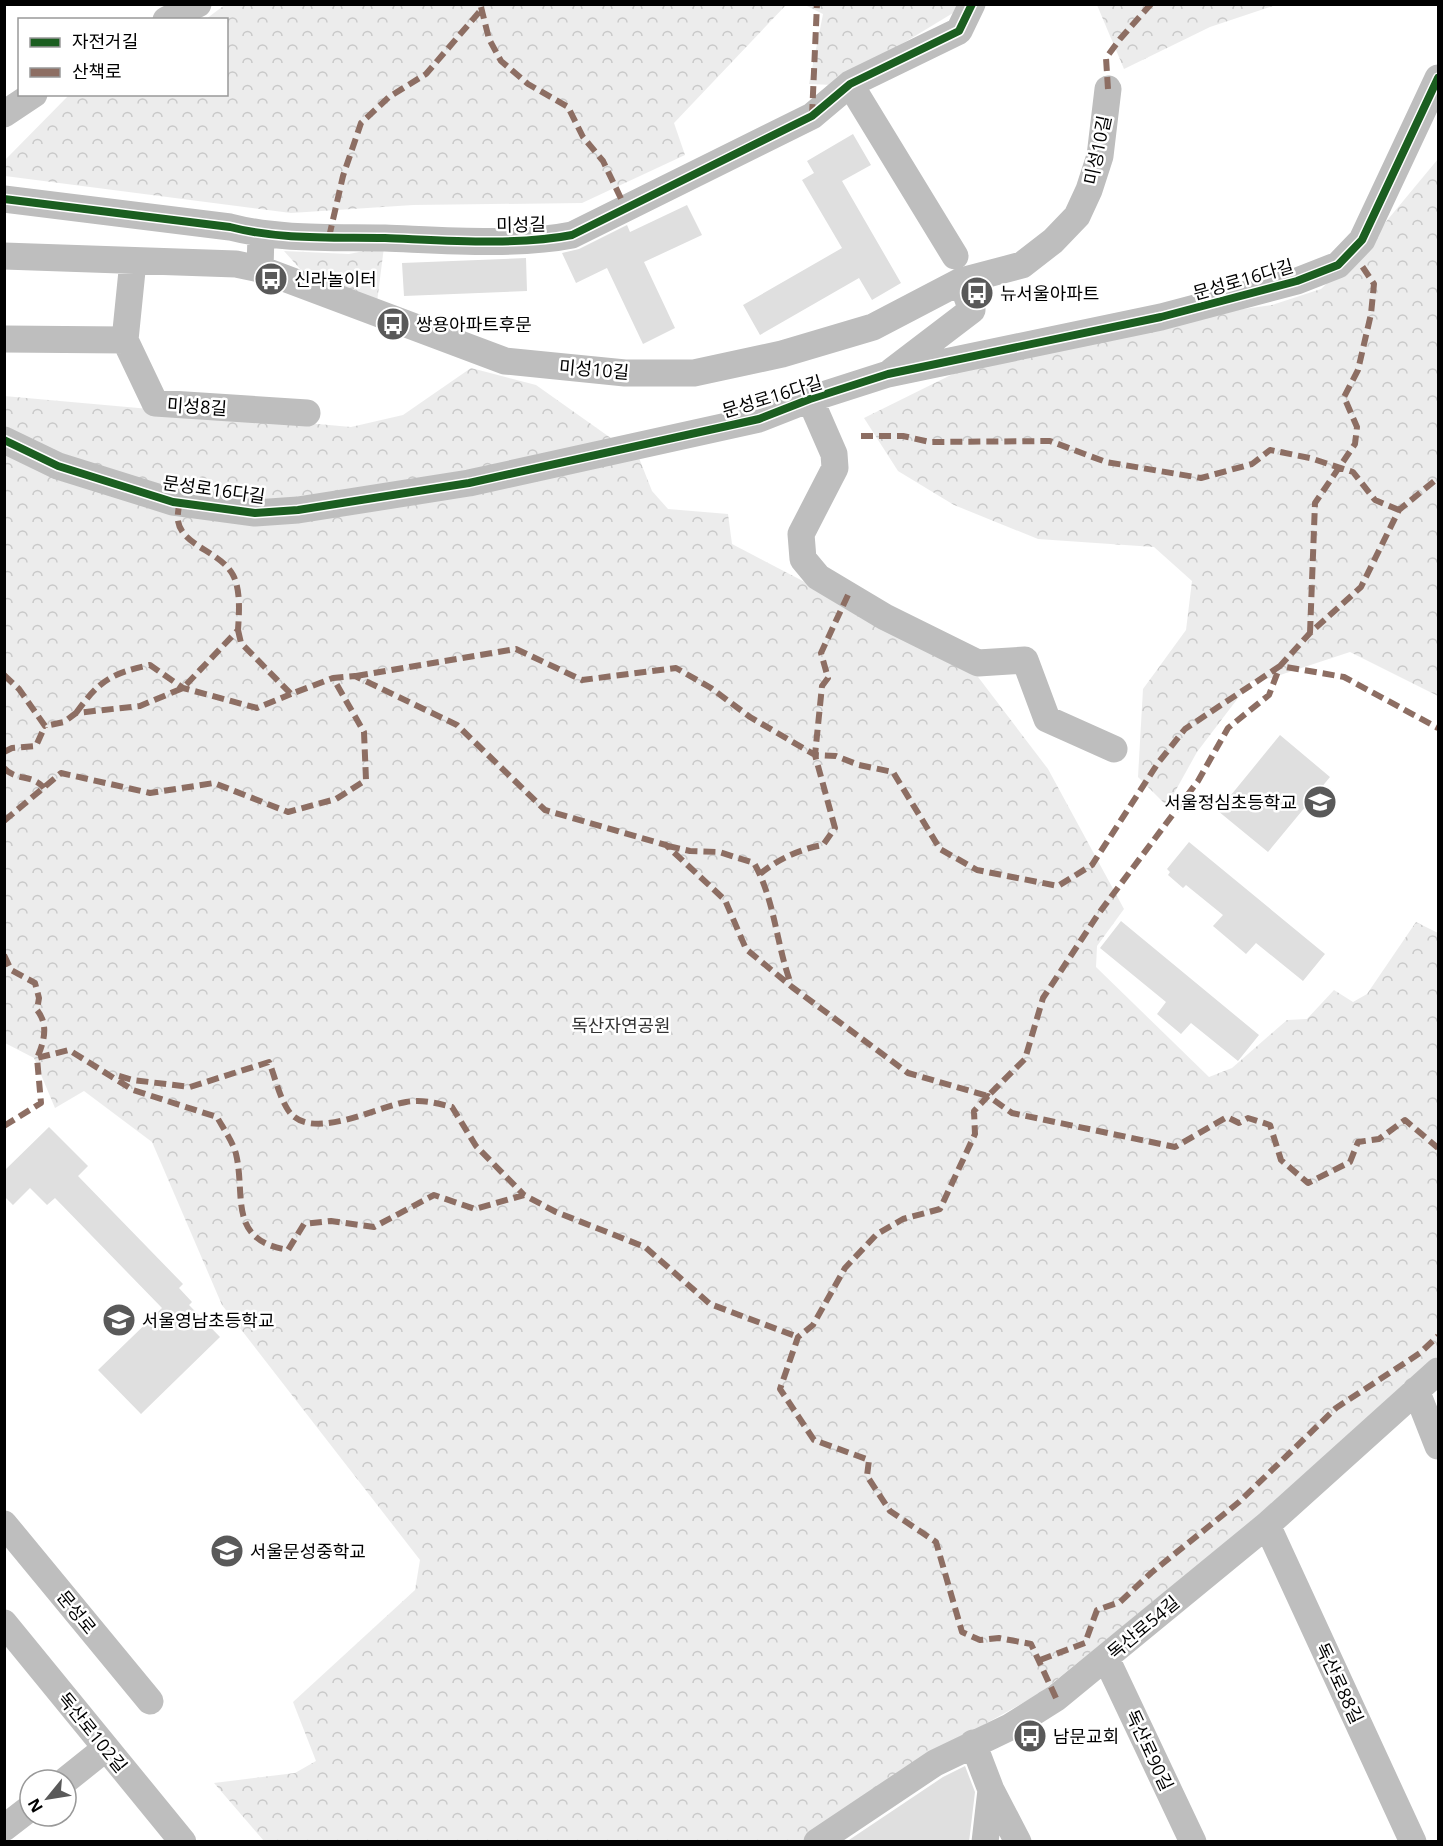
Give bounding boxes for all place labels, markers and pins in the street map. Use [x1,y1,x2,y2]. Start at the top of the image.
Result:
bus stop icon: 신라놀이터 [253,261,289,297]
place label: 신라놀이터 [294,267,377,291]
bus stop icon: 뉴서울아파트 [959,275,995,311]
place label: 뉴서울아파트 [1000,281,1099,305]
bus stop icon: 쌍용아파트후문 [375,306,411,342]
place label: 쌍용아파트후문 [416,312,532,336]
school or university icon: 서울정심초등학교 [1302,784,1338,820]
place label: 서울정심초등학교 [1165,790,1297,814]
school or university icon: 서울영남초등학교 [101,1302,137,1338]
place label: 서울영남초등학교 [142,1308,274,1332]
school or university icon: 서울문성중학교 [209,1533,245,1569]
place label: 서울문성중학교 [250,1539,366,1563]
bus stop icon: 남문교회 [1012,1718,1048,1754]
place label: 남문교회 [1053,1724,1119,1748]

